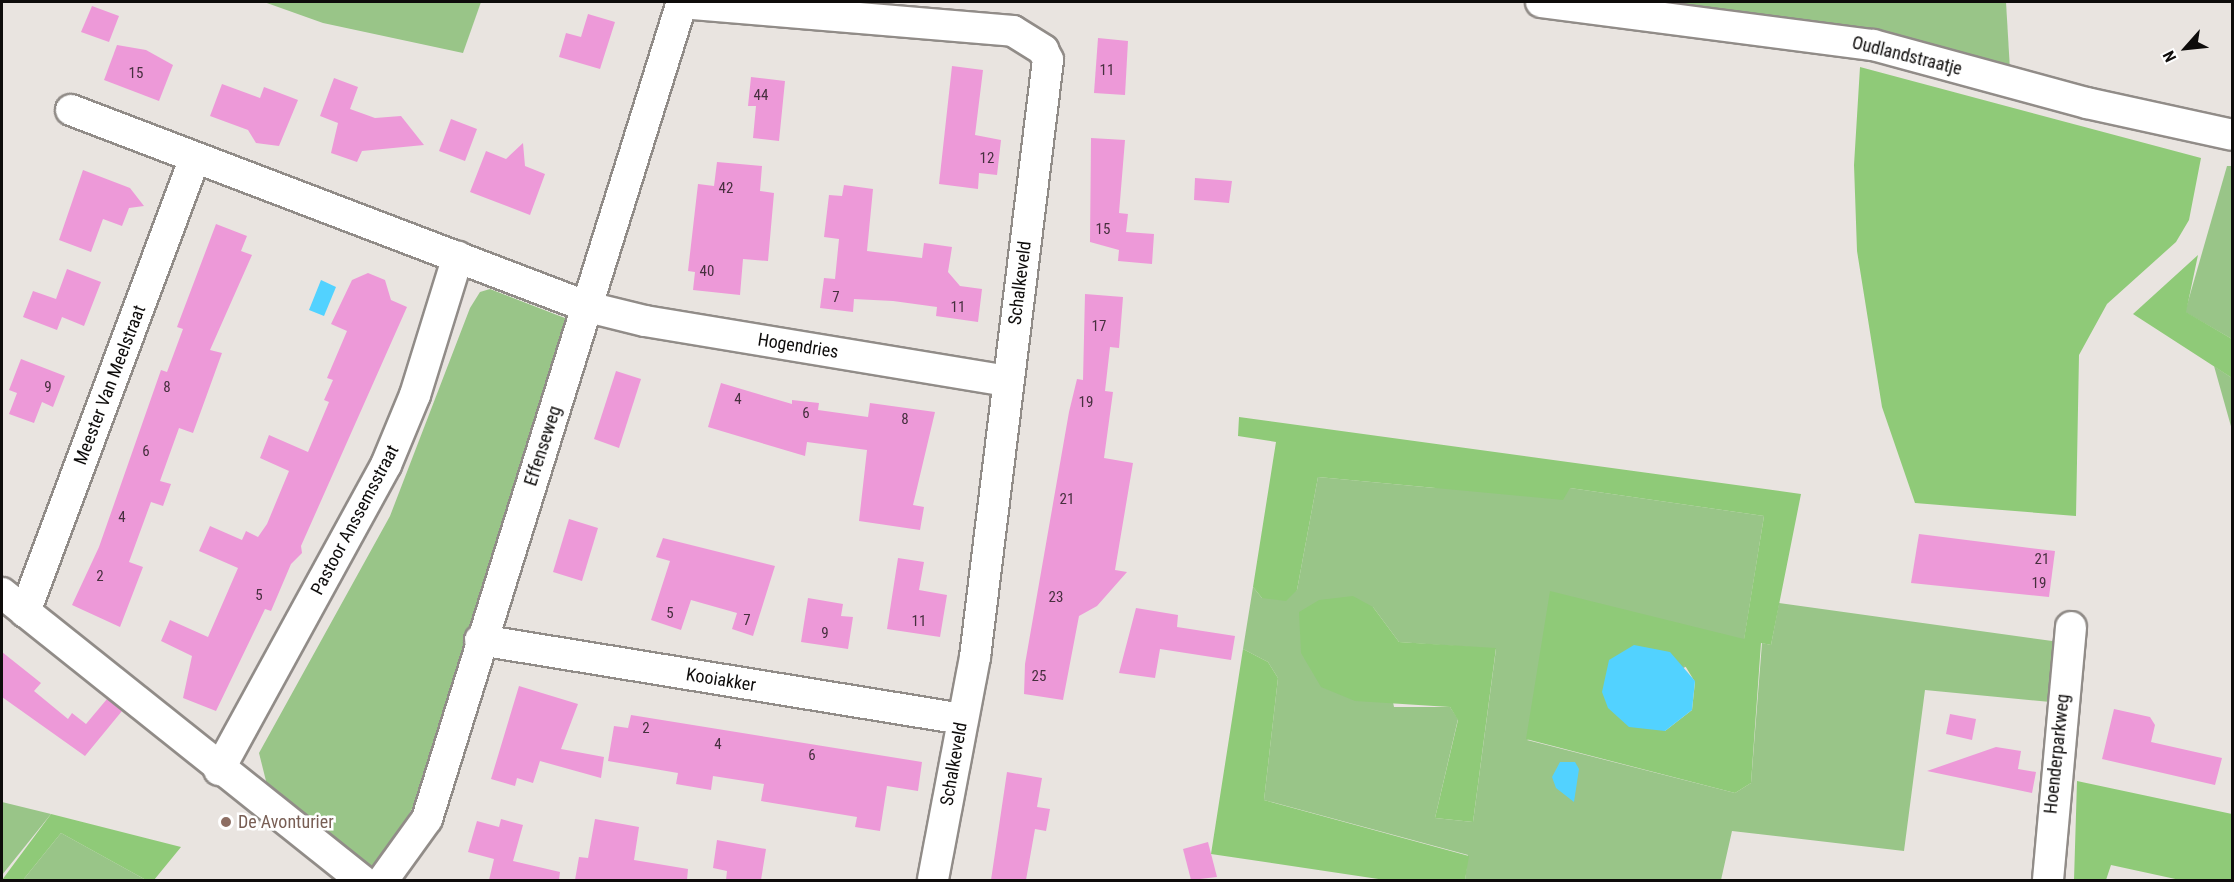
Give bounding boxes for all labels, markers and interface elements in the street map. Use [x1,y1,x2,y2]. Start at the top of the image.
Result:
north arrow [2156,18,2216,78]
street label: Oudlandstraatje [1850,32,1964,80]
text: N [2159,48,2180,65]
house number: 11 [1100,62,1114,80]
house number: 15 [129,65,143,83]
house number: 44 [754,87,768,105]
house number: 12 [980,150,994,168]
house number: 42 [719,180,733,198]
house number: 15 [1096,221,1110,239]
street label: Schalkeveld [1004,240,1036,326]
house number: 40 [700,263,714,281]
house number: 7 [832,289,840,307]
house number: 11 [951,299,965,317]
street label: Meester Van Meelstraat [70,302,150,468]
house number: 17 [1092,318,1106,336]
street label: Hogendries [756,329,840,363]
house number: 9 [44,379,52,397]
house number: 8 [163,379,171,397]
house number: 4 [734,391,742,409]
house number: 19 [1079,394,1093,412]
street label: Effenseweg [520,403,566,489]
house number: 6 [802,405,810,423]
house number: 8 [901,411,909,429]
street label: Pastoor Anssemsstraat [306,441,404,599]
house number: 6 [142,443,150,461]
house number: 21 [1060,491,1074,509]
house number: 4 [118,509,126,527]
house number: 21 [2035,551,2049,569]
house number: 2 [96,568,104,586]
house number: 19 [2032,575,2046,593]
house number: 5 [255,587,263,605]
house number: 23 [1049,589,1063,607]
house number: 5 [666,605,674,623]
house number: 7 [743,612,751,630]
house number: 11 [912,613,926,631]
house number: 9 [821,625,829,643]
street label: Kooiakker [685,664,757,696]
house number: 25 [1032,668,1046,686]
street label: Hoenderparkweg [2040,693,2074,815]
house number: 2 [642,720,650,738]
street label: Schalkeveld [936,721,972,807]
house number: 4 [714,736,722,754]
house number: 6 [808,747,816,765]
place label: De Avonturier [238,811,334,833]
marker: De Avonturier [219,815,233,829]

